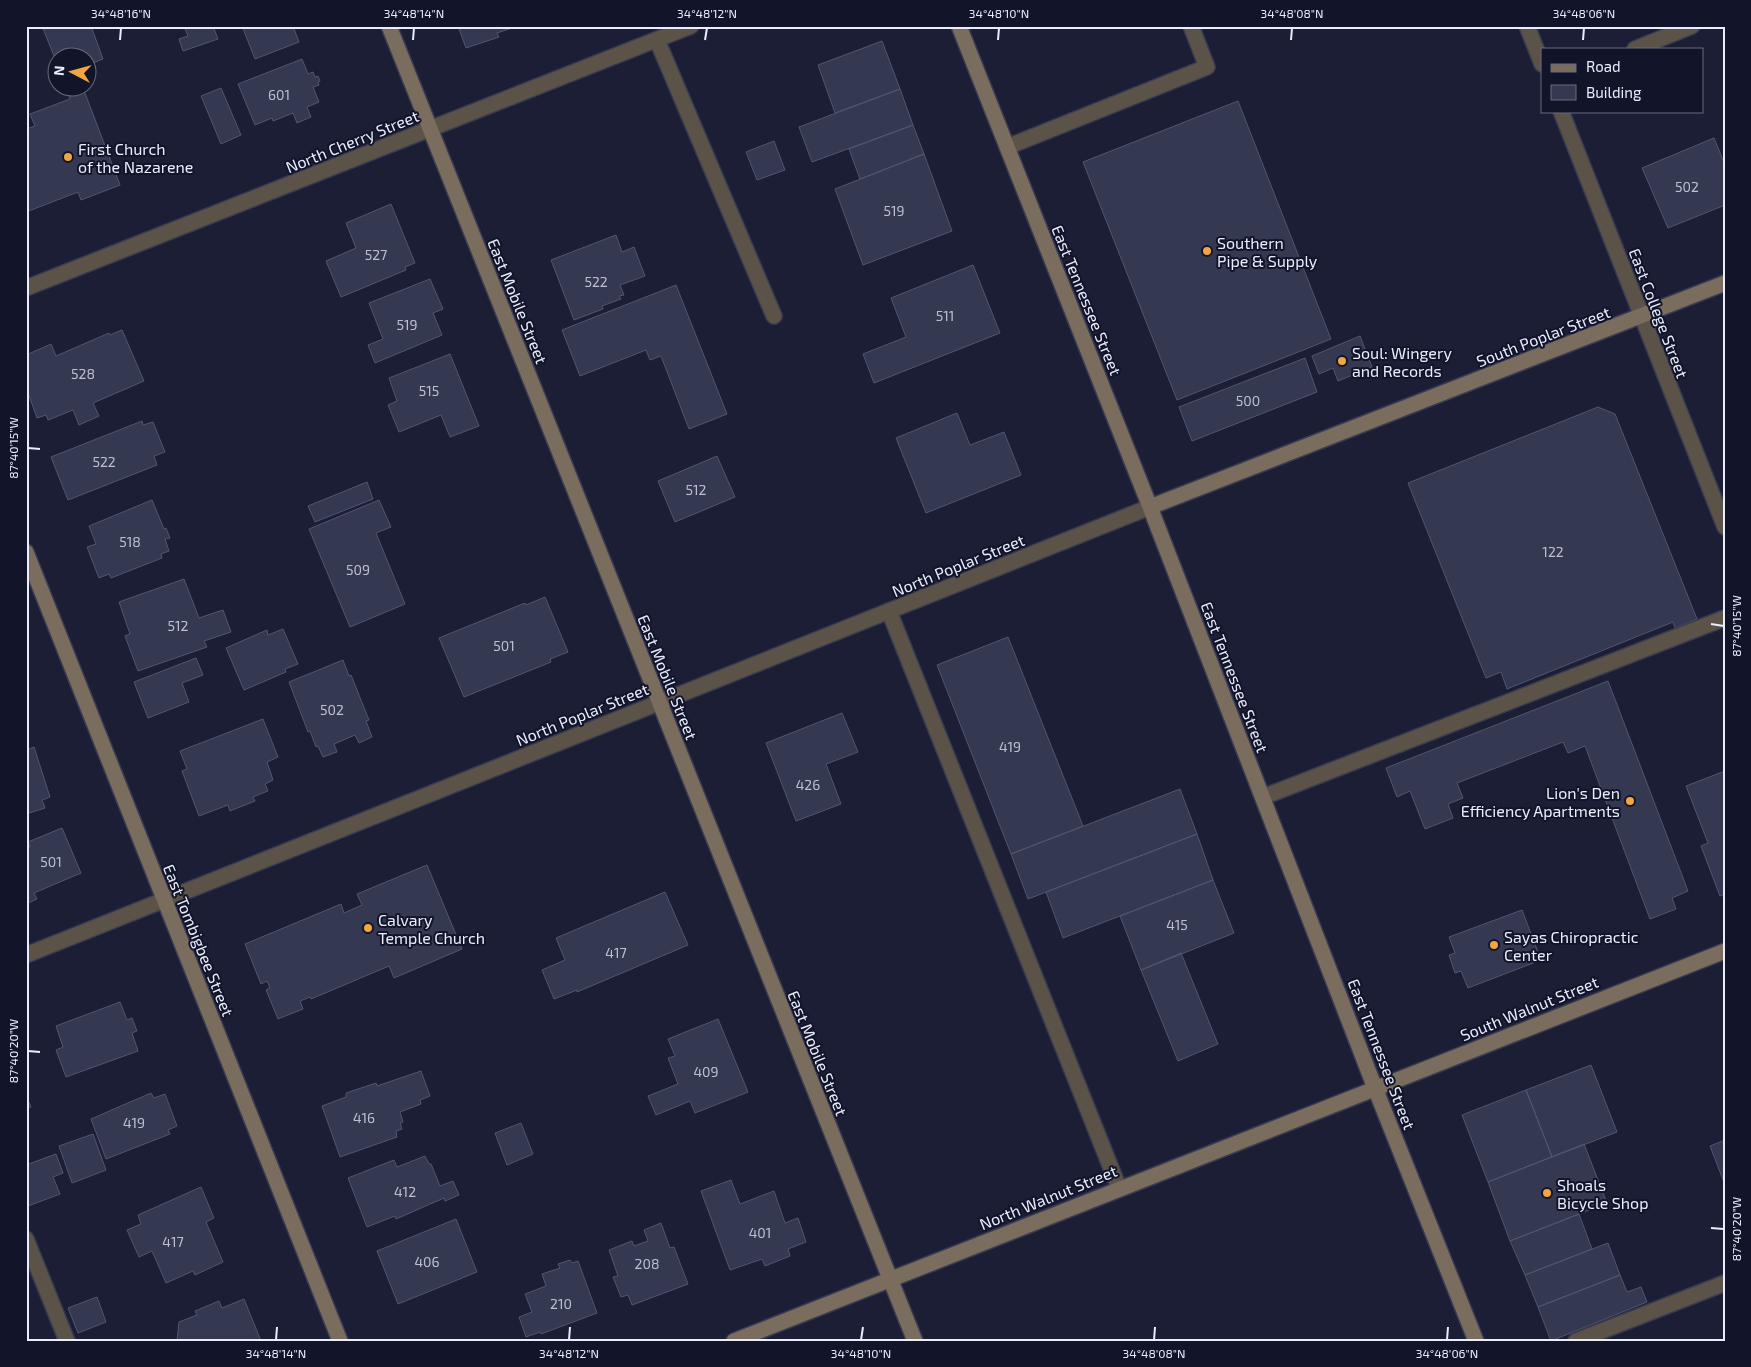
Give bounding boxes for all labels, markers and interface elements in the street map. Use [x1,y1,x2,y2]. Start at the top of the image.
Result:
text: 34°48'16"N [91,6,151,20]
text: 34°48'14"N [384,6,444,20]
text: 34°48'12"N [677,6,737,20]
text: 34°48'10"N [969,6,1029,20]
text: 34°48'08"N [1261,6,1323,20]
text: 34°48'06"N [1553,6,1615,20]
north arrow [48,48,98,98]
legend [1541,48,1704,112]
text: Road [1586,57,1621,75]
text: N [50,65,68,77]
text: Building [1586,83,1642,101]
house number: 601 [268,86,290,103]
street label: North Cherry Street [283,106,421,176]
place label: First Church of the Nazarene [78,139,193,176]
marker: First Church of the Nazarene [62,151,74,163]
house number: 502 [1675,178,1699,195]
house number: 519 [883,202,905,219]
street label: East Tennessee Street [1048,222,1126,378]
place label: Southern Pipe & Supply [1217,233,1318,270]
street label: East Mobile Street [484,236,552,366]
marker: Southern Pipe & Supply [1201,245,1213,257]
street label: East College Street [1626,245,1692,381]
house number: 527 [365,246,387,263]
house number: 522 [584,273,608,290]
street label: South Poplar Street [1474,302,1612,370]
house number: 511 [936,307,954,324]
house number: 519 [396,316,418,333]
place label: Soul: Wingery and Records [1352,343,1452,380]
marker: Soul: Wingery and Records [1336,355,1348,367]
house number: 528 [71,365,95,382]
house number: 515 [419,382,439,399]
house number: 500 [1236,392,1260,409]
text: 87°40'15"W [6,417,20,479]
house number: 522 [92,453,116,470]
house number: 512 [686,481,707,498]
street label: North Poplar Street [889,530,1027,600]
house number: 518 [119,533,141,550]
house number: 122 [1542,543,1564,560]
house number: 509 [346,561,370,578]
text: 87°40'15"W [1729,595,1743,657]
street label: East Tennessee Street [1197,599,1273,755]
street label: East Mobile Street [634,612,702,742]
house number: 512 [168,617,189,634]
house number: 501 [493,637,515,654]
street label: North Poplar Street [513,679,651,749]
house number: 502 [320,701,344,718]
house number: 419 [999,738,1021,755]
house number: 426 [796,776,820,793]
place label: Lion's Den Efficiency Apartments [1461,783,1620,820]
marker: Lion's Den Efficiency Apartments [1624,795,1636,807]
house number: 501 [40,853,62,870]
street label: East Tombigbee Street [160,861,238,1019]
place label: Calvary Temple Church [378,910,485,947]
house number: 415 [1166,916,1188,933]
marker: Calvary Temple Church [362,922,374,934]
place label: Sayas Chiropractic Center [1504,927,1639,964]
marker: Sayas Chiropractic Center [1488,939,1500,951]
house number: 417 [605,944,627,961]
street label: South Walnut Street [1457,972,1601,1044]
street label: East Tennessee Street [1344,976,1420,1132]
street label: East Mobile Street [784,988,852,1118]
text: 87°40'20"W [6,1019,20,1083]
house number: 409 [693,1063,719,1080]
house number: 416 [353,1109,375,1126]
house number: 419 [123,1114,145,1131]
street label: North Walnut Street [976,1161,1120,1233]
place label: Shoals Bicycle Shop [1557,1175,1648,1212]
house number: 412 [394,1183,416,1200]
marker: Shoals Bicycle Shop [1541,1187,1553,1199]
text: 87°40'20"W [1729,1197,1743,1261]
house number: 401 [749,1224,771,1241]
house number: 417 [162,1233,184,1250]
house number: 406 [414,1253,440,1270]
house number: 208 [635,1255,659,1272]
house number: 210 [550,1295,572,1312]
text: 34°48'14"N [246,1346,306,1360]
text: 34°48'12"N [539,1346,599,1360]
text: 34°48'10"N [831,1346,891,1360]
text: 34°48'08"N [1123,1346,1185,1360]
text: 34°48'06"N [1416,1346,1478,1360]

